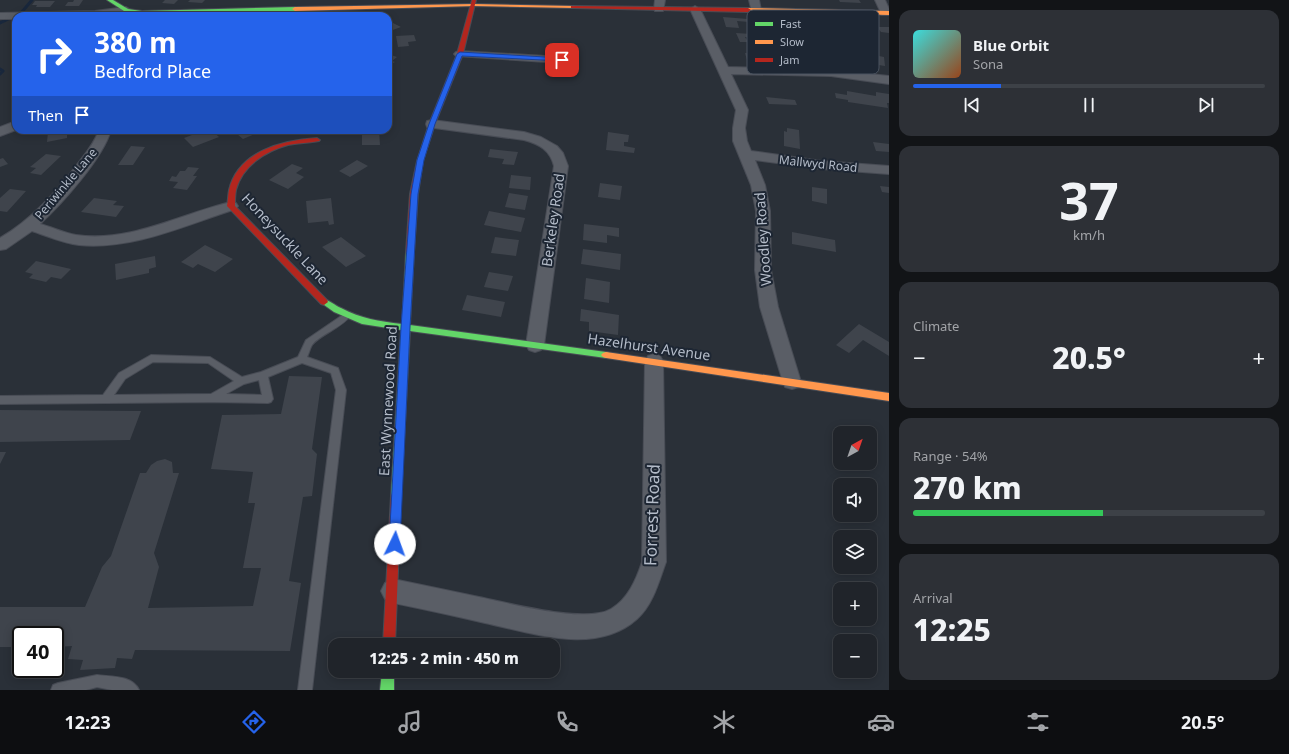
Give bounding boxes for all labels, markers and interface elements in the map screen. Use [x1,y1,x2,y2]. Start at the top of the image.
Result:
legend [747,10,879,74]
text: Fast [780,16,801,31]
text: 380 m [94,23,177,61]
icon: right [28,28,80,80]
text: Slow [780,34,804,49]
text: Blue Orbit [973,35,1049,55]
pin [545,43,579,77]
icon: arrive [551,49,573,71]
text: Jam [779,52,799,67]
text: Sona [973,55,1003,73]
text: Bedford Place [94,59,211,83]
icon: previous [961,94,983,116]
icon: pause [1078,94,1100,116]
icon: next [1195,94,1217,116]
icon: arrive [71,104,93,126]
text: Then [28,105,63,125]
street label: Periwinkle Lane [31,144,101,223]
street label: Mallwyd Road [778,151,858,176]
text: 37 [1059,164,1119,235]
street label: Berkeley Road [537,172,568,268]
street label: Honeysuckle Lane [238,189,333,289]
street label: Woodley Road [750,192,775,287]
text: km/h [1073,226,1105,244]
text: Climate [913,317,959,335]
street label: East Wynnewood Road [374,326,401,476]
street label: Hazelhurst Avenue [586,328,712,365]
text: 20.5° [1052,337,1126,378]
text: − [913,342,926,372]
text: + [1252,342,1265,372]
north arrow [833,426,877,470]
map controls [833,426,877,678]
text: Range · 54% [913,447,988,465]
street label: Forrest Road [638,464,665,566]
text: 270 km [913,467,1022,508]
button: sound [833,478,877,522]
position arrow [374,523,416,565]
button: layers [833,530,877,574]
button: + [833,582,877,626]
text: Arrival [913,589,953,607]
text: 12:25 [913,609,991,650]
speed limit sign: 40 [12,626,64,678]
button: − [833,634,877,678]
text: 12:25 · 2 min · 450 m [369,648,519,668]
icon: directions [240,708,268,736]
icon: music [396,708,424,736]
icon: phone [553,708,581,736]
icon: climate [710,708,738,736]
icon: car [867,708,895,736]
icon: filters [1024,708,1052,736]
text: 12:23 [64,710,111,734]
text: 20.5° [1181,710,1225,734]

